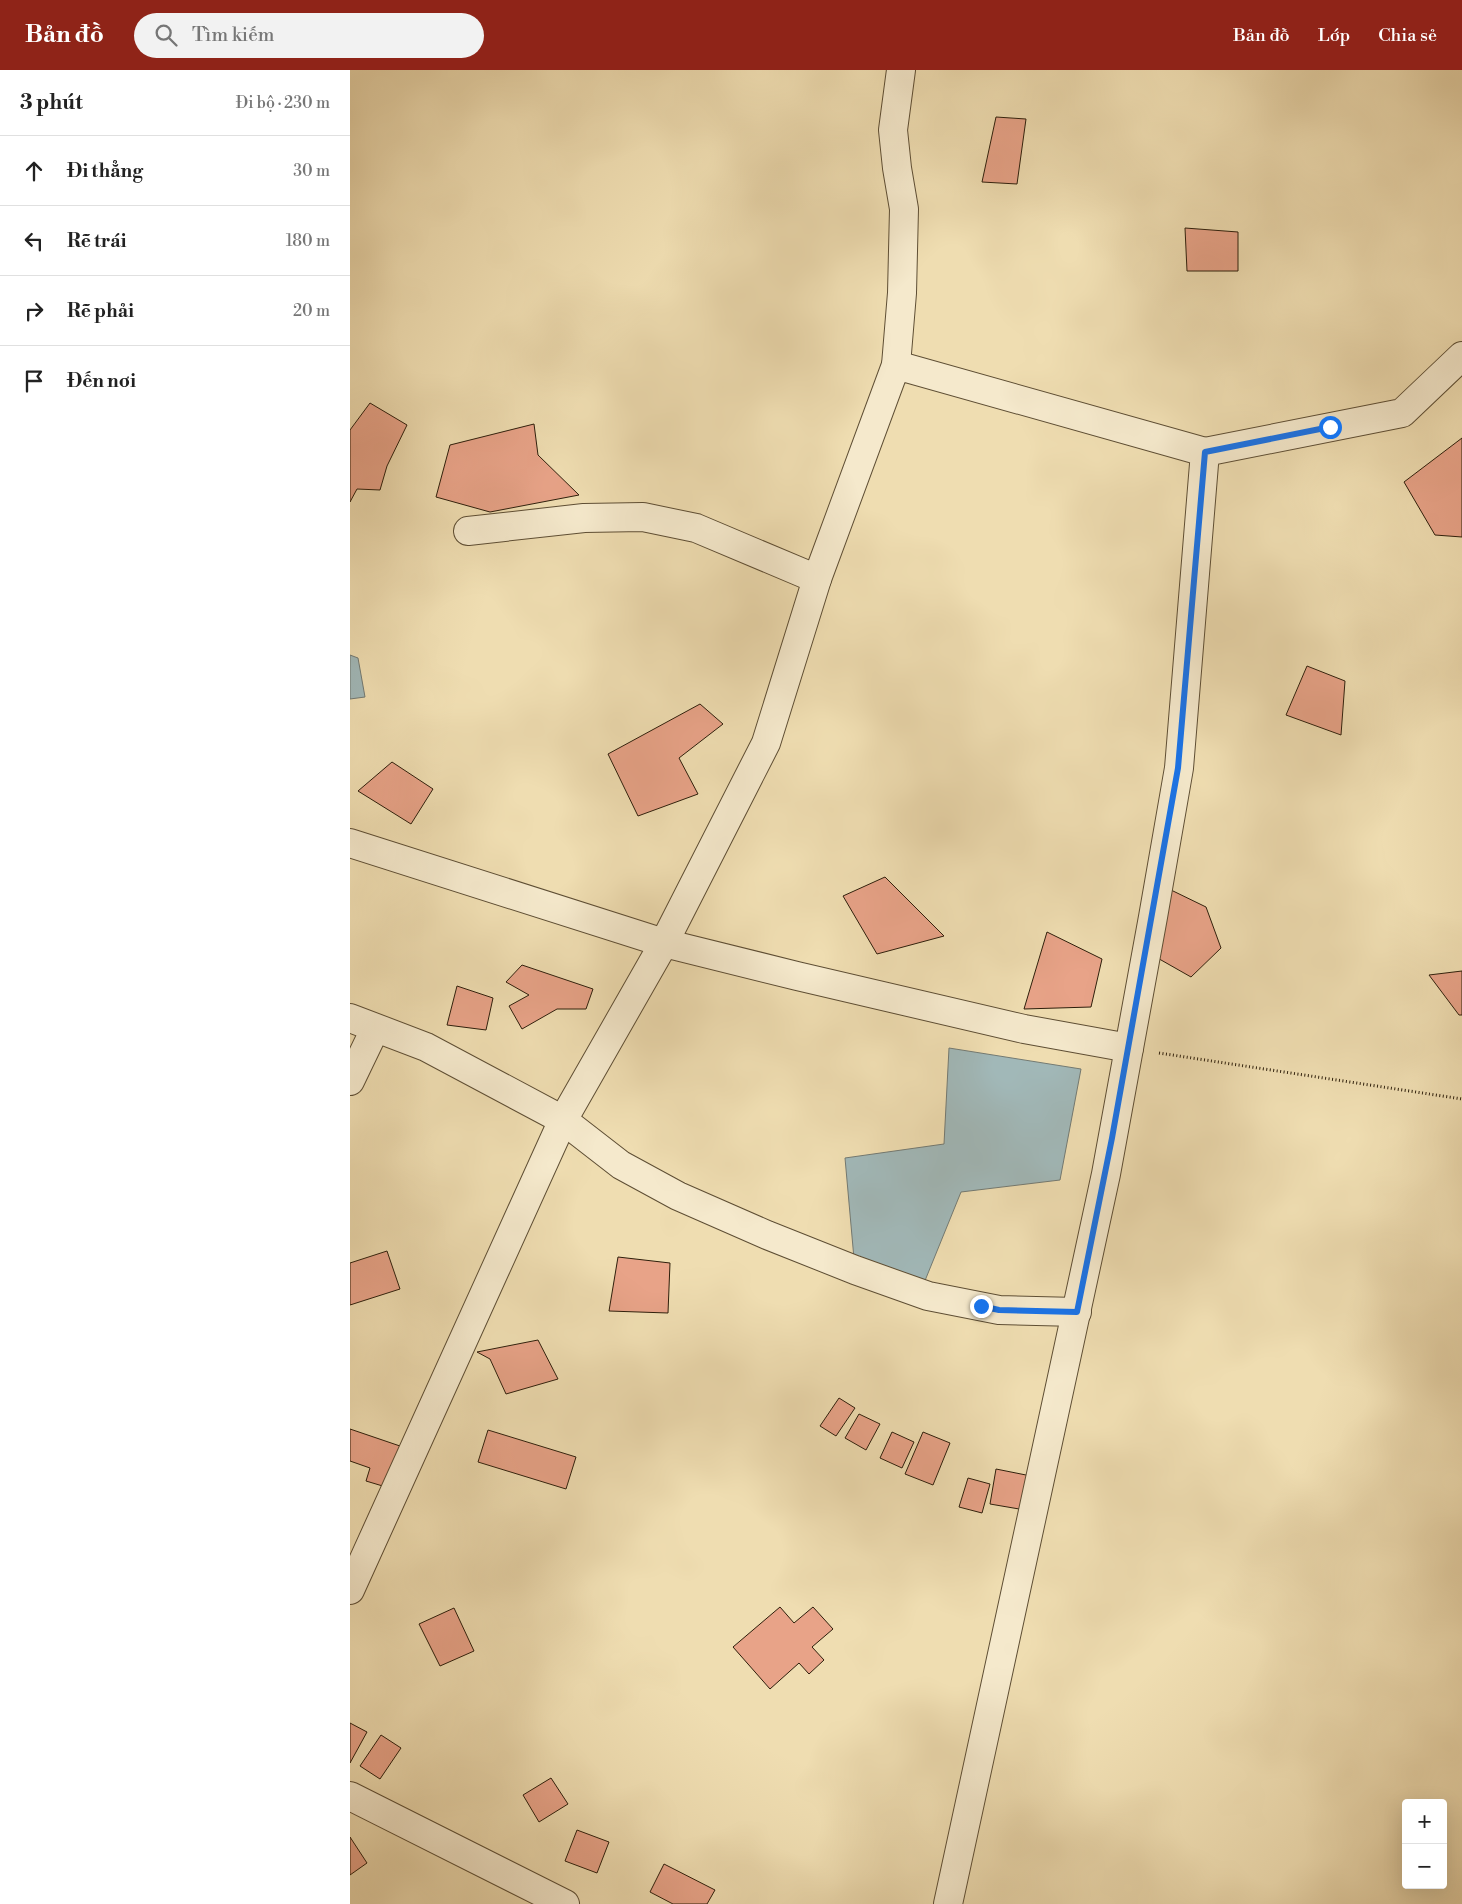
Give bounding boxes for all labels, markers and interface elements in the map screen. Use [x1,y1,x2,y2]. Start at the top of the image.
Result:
search box [134,13,484,58]
text: Bản đồ [25,20,104,50]
icon: search [152,21,180,49]
text: Tìm kiếm [192,23,274,47]
text: Bản đồ [1233,24,1290,47]
text: Lớp [1318,24,1350,47]
text: Chia sẻ [1378,24,1437,47]
text: 3 phút [20,90,83,116]
text: Đi bộ · 230 m [236,93,330,113]
icon: ahead [20,157,48,185]
text: Đi thẳng [67,159,143,183]
text: 30 m [293,161,330,181]
icon: left [20,227,48,255]
text: Rẽ trái [67,229,127,253]
text: 180 m [286,231,330,251]
icon: right [20,297,48,325]
text: Rẽ phải [67,299,134,323]
text: 20 m [293,301,330,321]
icon: arrive [20,367,48,395]
text: Đến nơi [67,369,136,393]
route start [1319,416,1342,439]
route end [970,1295,993,1318]
map controls [1402,1799,1447,1889]
button: + [1402,1799,1447,1844]
button: − [1402,1844,1447,1889]

